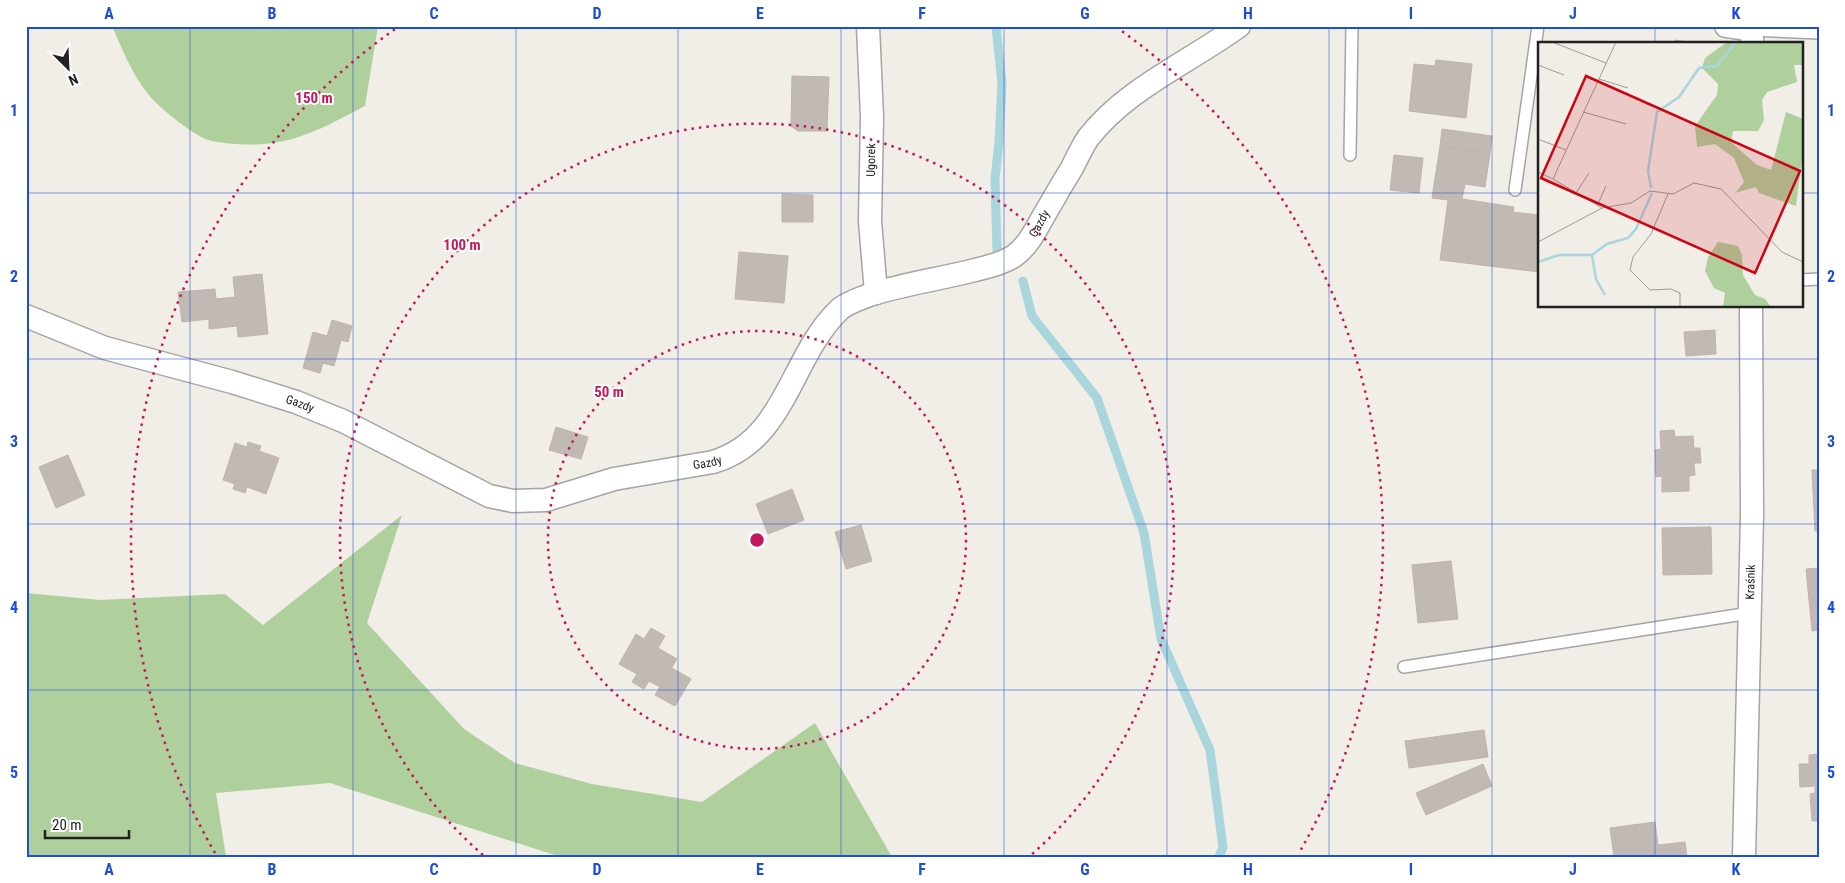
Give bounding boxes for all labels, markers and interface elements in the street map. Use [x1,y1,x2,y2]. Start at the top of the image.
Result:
text: A [104,4,114,23]
text: B [268,4,277,23]
text: C [429,4,439,23]
text: D [592,4,602,23]
text: E [756,4,764,23]
text: F [918,4,926,23]
text: G [1080,4,1090,23]
text: H [1243,4,1253,23]
text: I [1409,4,1413,23]
text: J [1569,4,1577,23]
text: K [1732,4,1741,23]
north arrow [42,42,92,92]
inset map [1538,42,1802,308]
text: N [66,71,80,89]
text: 150 m [295,89,333,107]
text: 1 [10,101,18,120]
text: 1 [1827,101,1835,120]
street label: Ugorek [864,143,878,177]
street label: Gazdy [1026,207,1053,240]
text: 100 m [443,236,481,254]
text: 2 [10,267,18,286]
text: 2 [1827,267,1835,286]
text: 50 m [594,383,624,401]
street label: Gazdy [284,392,316,416]
text: 3 [10,432,18,451]
text: 3 [1827,432,1835,451]
street label: Gazdy [692,453,724,472]
centre of rings [748,531,766,549]
street label: Kraśnik [1743,564,1758,600]
text: 4 [10,598,18,617]
text: 4 [1827,598,1835,617]
text: 5 [10,763,18,782]
text: 5 [1827,763,1835,782]
scale bar [45,808,129,840]
text: 20 m [52,816,82,834]
text: A [104,860,114,879]
text: B [268,860,277,879]
text: C [429,860,439,879]
text: D [592,860,602,879]
text: E [756,860,764,879]
text: F [918,860,926,879]
text: G [1080,860,1090,879]
text: H [1243,860,1253,879]
text: I [1409,860,1413,879]
text: J [1569,860,1577,879]
text: K [1732,860,1741,879]

